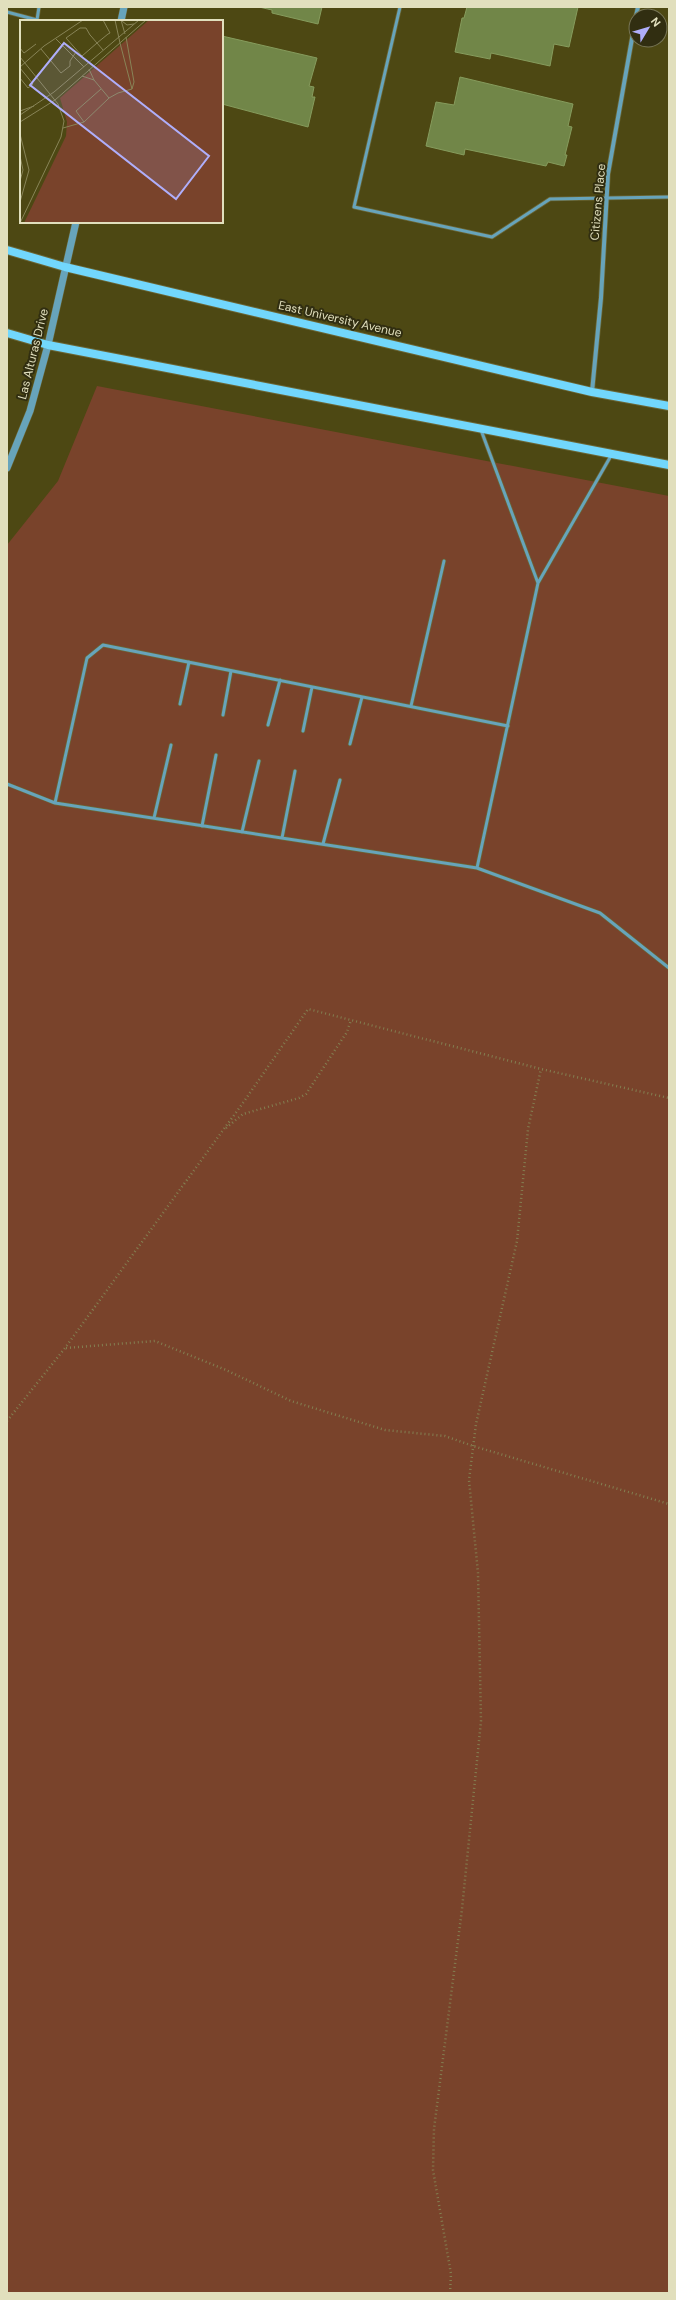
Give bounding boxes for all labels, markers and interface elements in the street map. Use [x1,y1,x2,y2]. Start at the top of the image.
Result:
north arrow [628,8,668,48]
text: N [648,14,664,29]
inset map [20,20,223,223]
street label: Citizens Place [587,163,609,241]
street label: East University Avenue [277,297,403,341]
street label: Las Alturas Drive [14,307,52,401]

